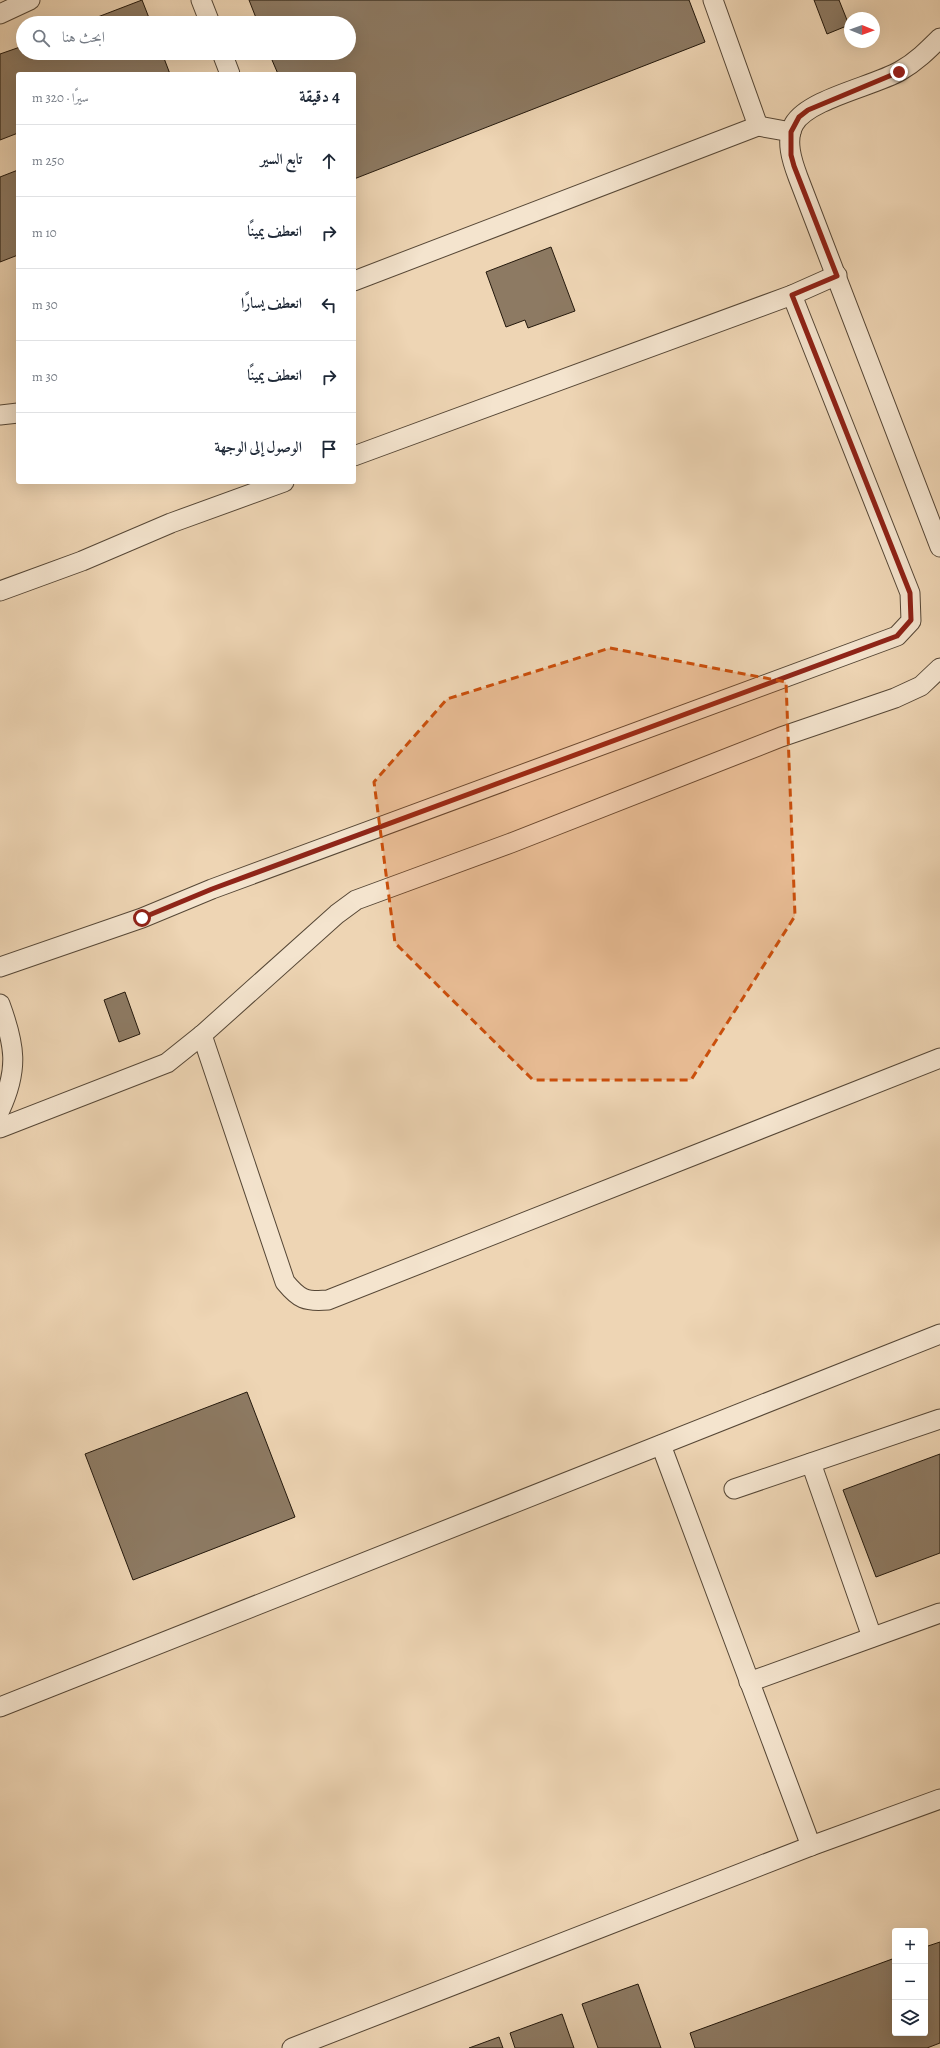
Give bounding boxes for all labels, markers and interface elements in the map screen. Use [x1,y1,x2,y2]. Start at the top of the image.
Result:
north arrow [844,12,880,48]
search box [16,16,356,60]
icon: search [30,27,52,49]
text: ابحث هنا [62,27,105,47]
route end [890,63,908,81]
text: 4 دقيقة [299,85,340,108]
text: سيرًا · 320 m [32,89,89,106]
text: تابع السير [260,149,302,169]
icon: ahead [318,150,340,172]
text: 250 m [32,152,64,169]
text: انعطف يمينًا [247,221,302,241]
icon: right [318,222,340,244]
text: 10 m [32,224,57,241]
text: انعطف يسارًا [241,293,302,313]
icon: left [318,294,340,316]
text: 30 m [32,296,58,313]
text: انعطف يمينًا [247,365,302,385]
icon: right [318,366,340,388]
text: 30 m [32,368,58,385]
text: الوصول إلى الوجهة [215,437,302,457]
icon: arrive [318,438,340,460]
route start [133,909,151,927]
map controls [892,1928,928,2036]
button: + [892,1928,928,1964]
button: − [892,1964,928,2000]
button: layers [892,2000,928,2036]

